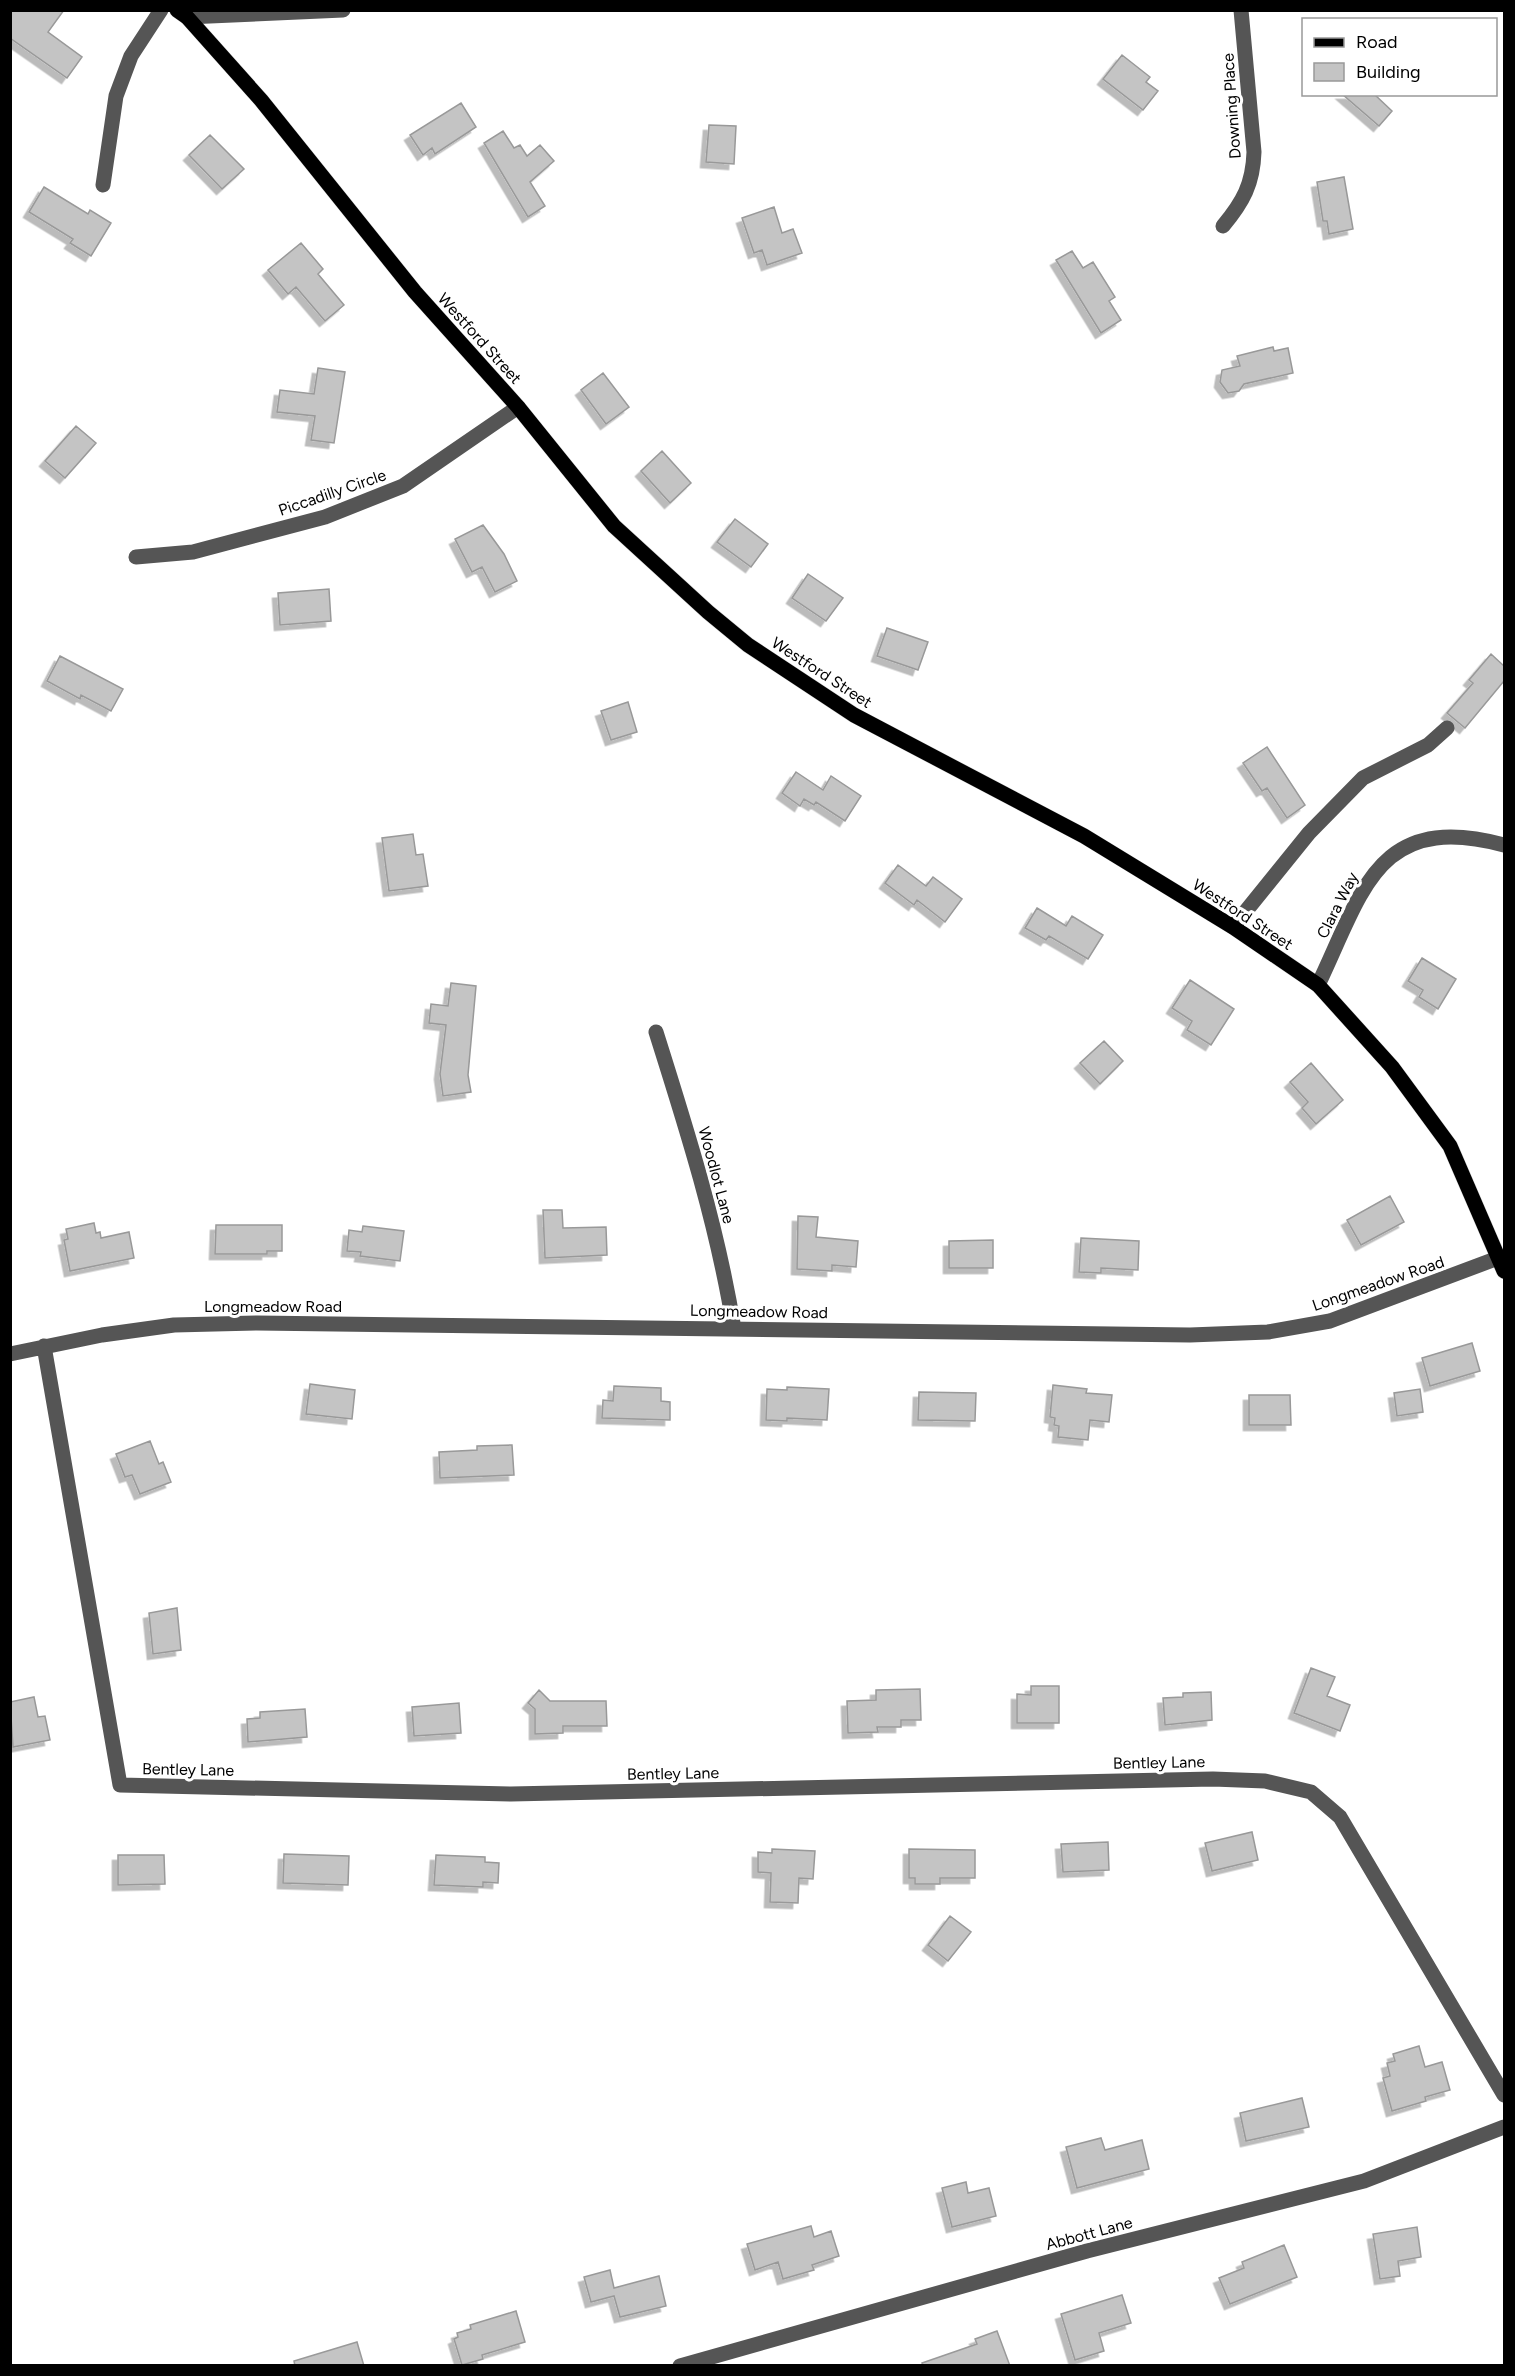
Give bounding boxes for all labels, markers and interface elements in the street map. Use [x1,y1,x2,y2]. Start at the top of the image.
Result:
legend [1302,18,1497,96]
text: Road [1356,31,1397,53]
street label: Downing Place [1218,52,1245,159]
text: Building [1356,61,1421,83]
street label: Westford Street [434,289,525,388]
street label: Piccadilly Circle [276,465,389,520]
street label: Westford Street [768,633,875,712]
street label: Clara Way [1313,868,1362,942]
street label: Westford Street [1189,875,1296,954]
street label: Woodlot Lane [694,1125,739,1226]
street label: Longmeadow Road [1310,1252,1447,1315]
street label: Longmeadow Road [204,1297,342,1316]
street label: Longmeadow Road [690,1301,828,1322]
street label: Bentley Lane [1113,1752,1205,1773]
street label: Bentley Lane [142,1759,234,1780]
street label: Bentley Lane [627,1763,719,1784]
street label: Abbott Lane [1044,2213,1135,2254]

